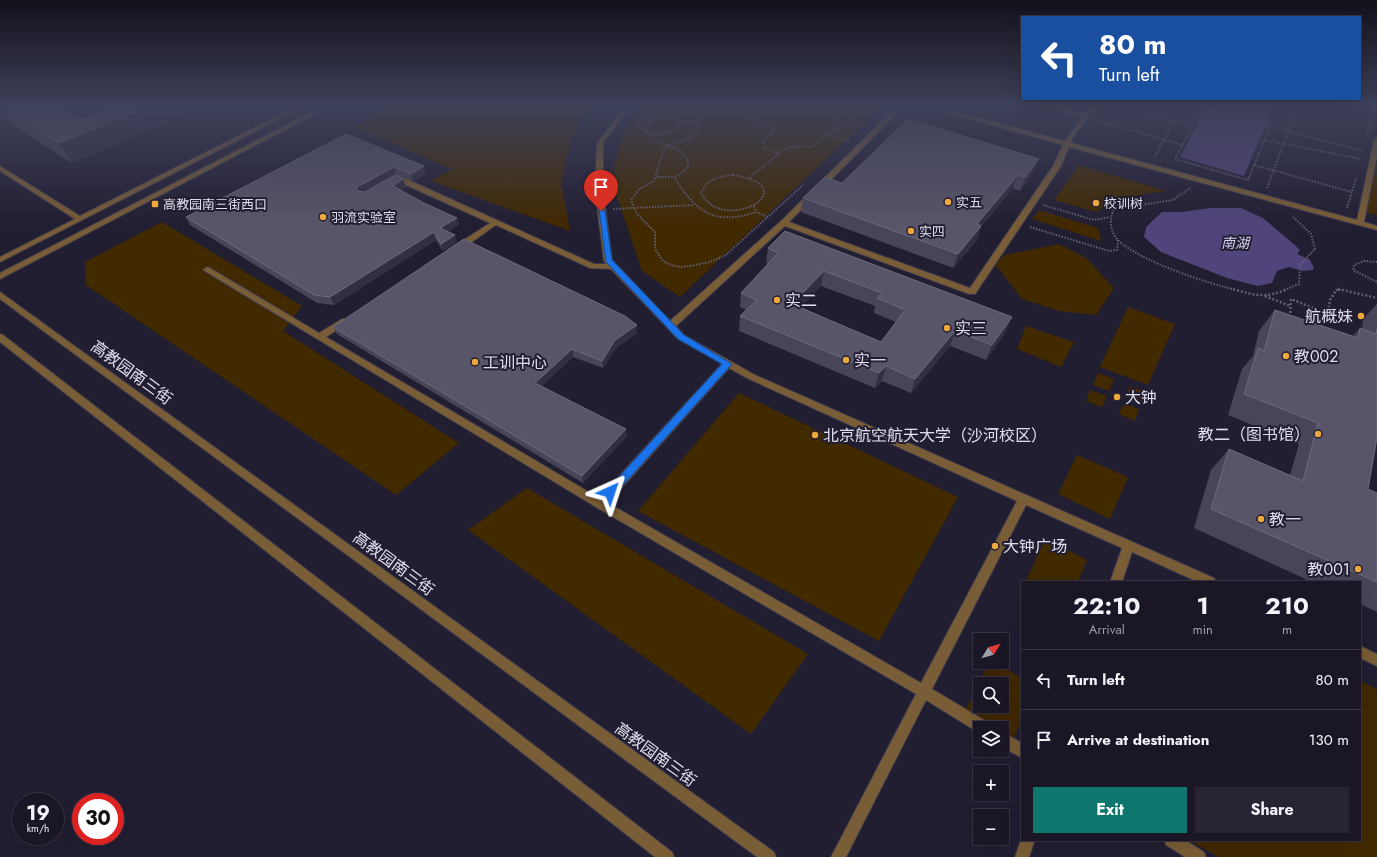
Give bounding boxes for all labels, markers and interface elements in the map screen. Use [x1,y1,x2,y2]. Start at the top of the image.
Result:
text: 80 m [1099,24,1166,65]
icon: left [1033,32,1085,84]
text: Turn left [1099,62,1159,88]
pin [584,170,618,211]
icon: arrive [590,176,612,198]
place label: 实五 [956,193,982,212]
place label: 校训树 [1104,194,1143,213]
place label: 高教园南三街西口 [163,195,267,214]
marker: 实五 [943,197,953,207]
marker: 校训树 [1091,198,1101,208]
marker: 高教园南三街西口 [150,199,160,209]
place label: 羽流实验室 [331,208,396,227]
marker: 羽流实验室 [318,212,328,222]
place label: 实四 [919,222,945,241]
marker: 实四 [906,226,916,236]
water label: 南湖 [1221,233,1251,253]
place label: 实二 [785,289,817,312]
marker: 实二 [772,295,782,305]
place label: 航概妹 [1305,305,1353,328]
marker: 航概妹 [1356,311,1366,321]
place label: 实三 [955,317,987,340]
marker: 实三 [942,323,952,333]
street label: 高教园南三街 [86,335,177,410]
place label: 教002 [1294,345,1338,368]
place label: 实一 [854,349,886,372]
place label: 工训中心 [483,351,547,374]
marker: 教002 [1281,351,1291,361]
marker: 实一 [841,355,851,365]
marker: 工训中心 [470,357,480,367]
place label: 大钟 [1125,386,1157,409]
marker: 大钟 [1112,392,1122,402]
place label: 教二（图书馆） [1198,423,1310,446]
place label: 北京航空航天大学（沙河校区） [823,424,1047,447]
marker: 教二（图书馆） [1313,429,1323,439]
marker: 北京航空航天大学（沙河校区） [810,430,820,440]
position arrow [589,471,631,513]
place label: 教一 [1269,508,1301,531]
marker: 教一 [1256,514,1266,524]
street label: 高教园南三街 [348,526,439,601]
place label: 大钟广场 [1003,535,1067,558]
marker: 大钟广场 [990,541,1000,551]
place label: 教001 [1308,558,1350,581]
marker: 教001 [1353,564,1363,574]
text: 22:10 [1073,588,1140,623]
text: 1 [1197,588,1209,623]
text: 210 [1265,588,1309,623]
text: Arrival [1089,620,1125,639]
text: min [1193,620,1213,639]
text: m [1282,620,1292,639]
north arrow [973,633,1009,669]
map controls [973,633,1009,845]
icon: left [1033,669,1055,691]
text: Turn left [1067,669,1125,691]
text: 80 m [1316,669,1349,691]
button: search [973,677,1009,713]
street label: 高教园南三街 [610,717,701,792]
button: layers [973,721,1009,757]
icon: arrive [1033,729,1055,751]
text: Arrive at destination [1067,729,1209,751]
text: 130 m [1309,729,1349,751]
button: + [973,765,1009,801]
button: Exit [1033,787,1187,833]
button: Share [1195,787,1349,833]
speed limit sign: 30 [72,793,124,845]
text: 19 [26,799,50,828]
button: − [973,809,1009,845]
text: km/h [27,821,49,836]

